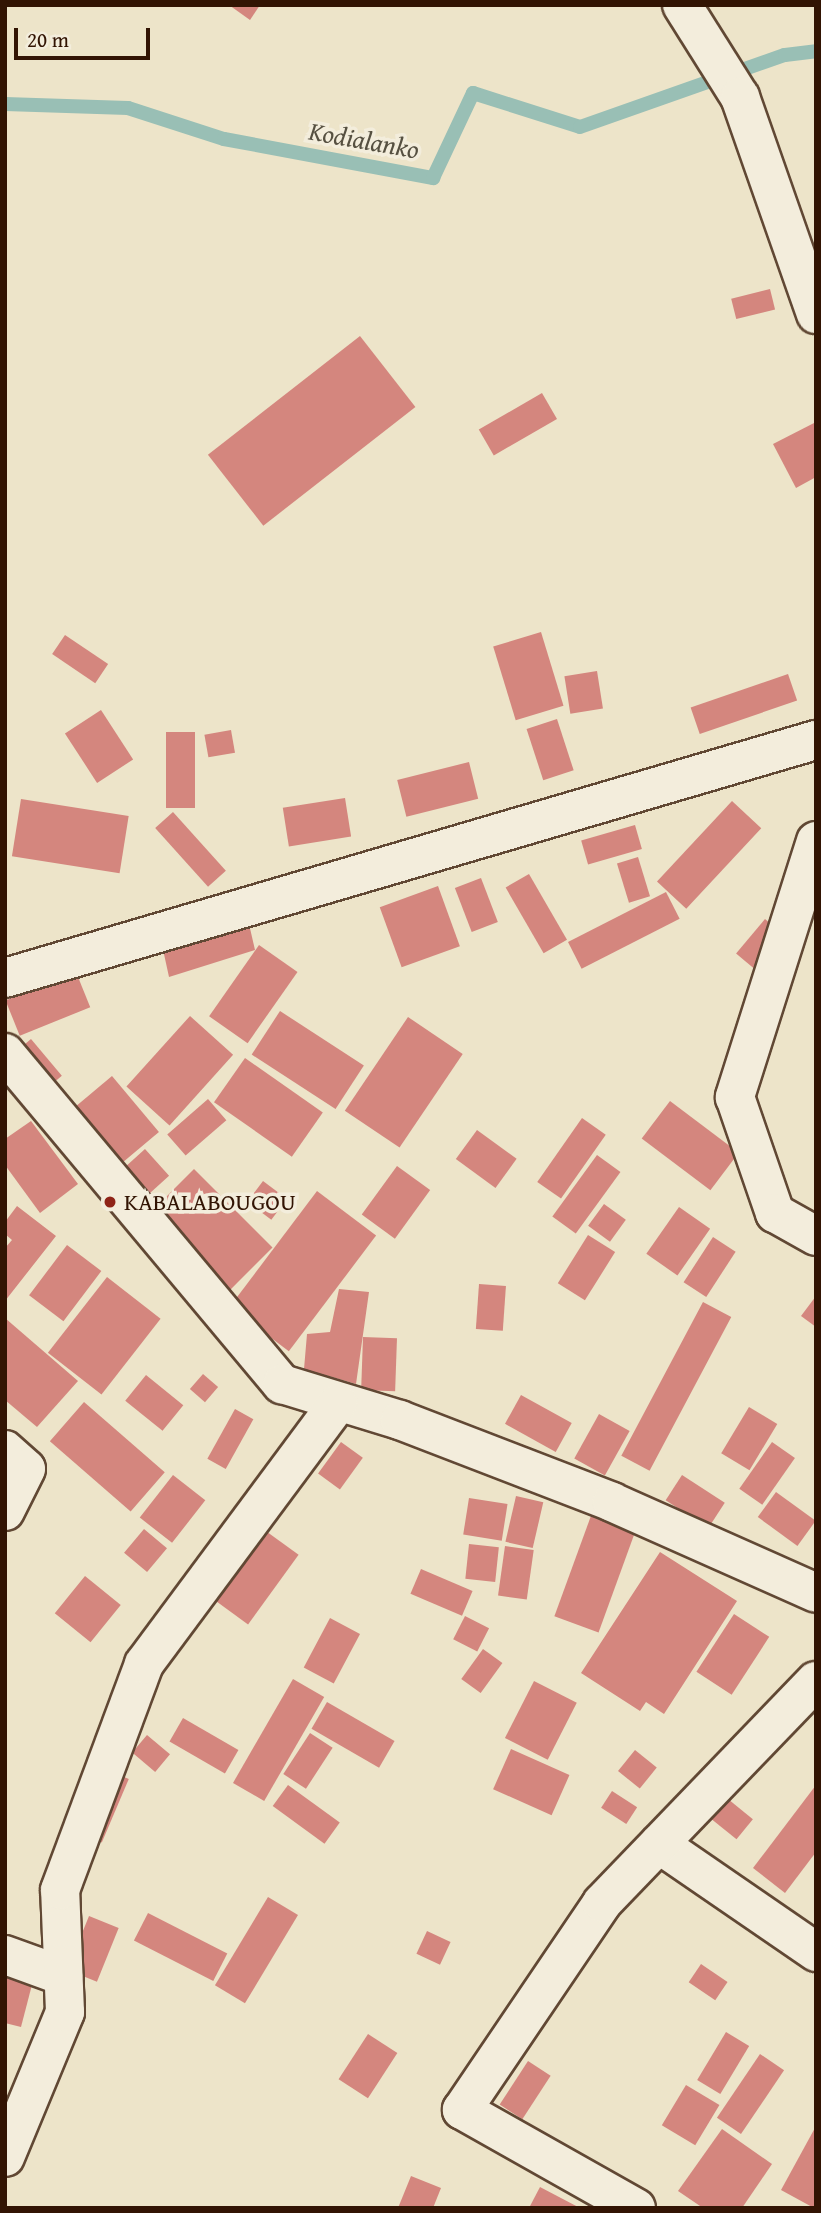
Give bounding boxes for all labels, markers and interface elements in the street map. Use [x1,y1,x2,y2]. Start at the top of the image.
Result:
scale bar [18,14,154,58]
text: 20 m [27,24,69,55]
water label: Kodialanko [307,115,421,165]
place label: KABALABOUGOU [124,1188,296,1216]
marker: KABALABOUGOU [102,1194,118,1210]

